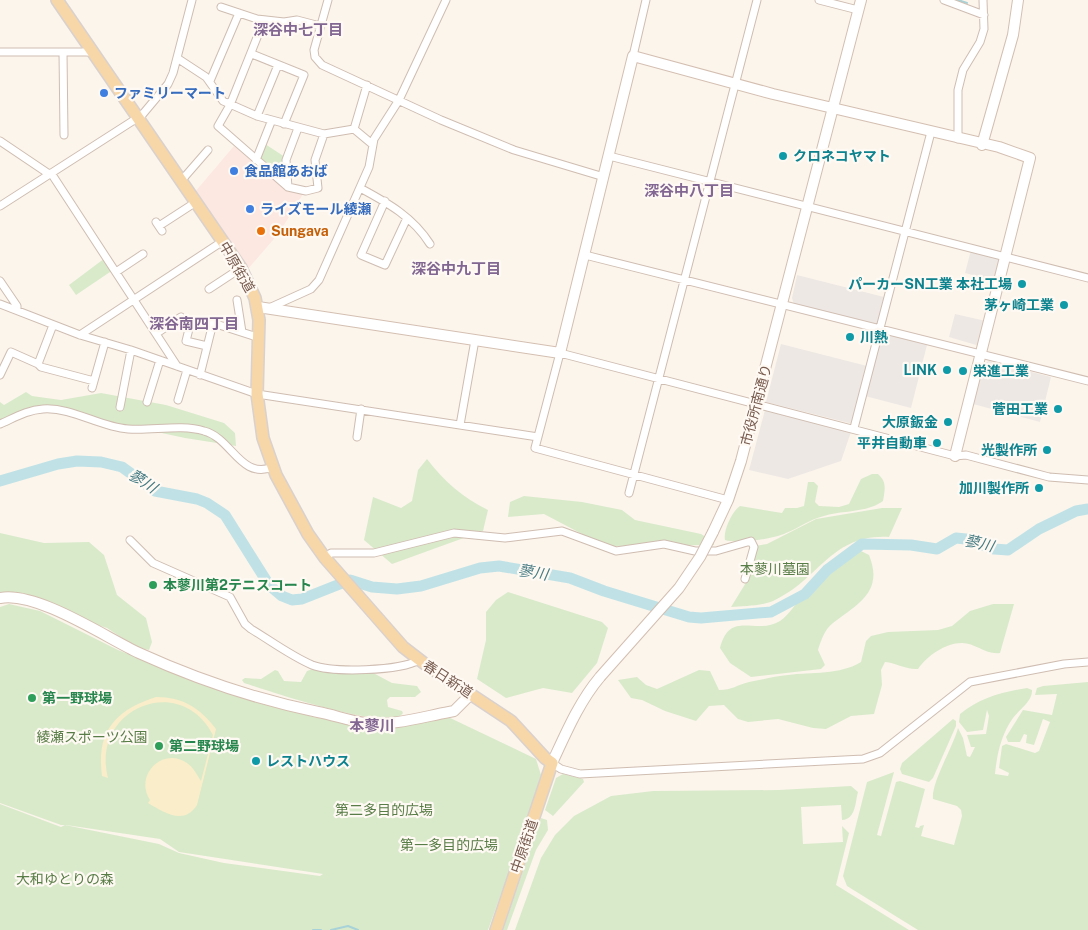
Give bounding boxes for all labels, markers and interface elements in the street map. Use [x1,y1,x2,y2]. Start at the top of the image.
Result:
district label: 深谷中七丁目 [253,21,343,38]
place label: ファミリーマート [114,85,226,101]
marker: ファミリーマート [98,87,110,99]
place label: クロネコヤマト [793,148,891,164]
marker: クロネコヤマト [777,150,789,162]
place label: 食品館あおば [244,163,328,179]
marker: 食品館あおば [228,165,240,177]
district label: 深谷中八丁目 [644,182,734,199]
place label: ライズモール綾瀬 [260,201,372,217]
marker: ライズモール綾瀬 [244,203,256,215]
place label: Sungava [271,223,329,239]
marker: Sungava [255,225,267,237]
street label: 中原街道 [216,239,258,295]
district label: 深谷中九丁目 [411,260,501,277]
place label: パーカーSN工業 本社工場 [848,276,1012,292]
marker: パーカーSN工業 本社工場 [1016,278,1028,290]
place label: 茅ヶ崎工業 [984,297,1054,313]
marker: 茅ヶ崎工業 [1058,299,1070,311]
district label: 深谷南四丁目 [149,315,239,332]
place label: 川熱 [860,329,888,345]
marker: 川熱 [844,331,856,343]
street label: 市役所南通り [737,362,775,448]
place label: LINK [904,362,937,378]
place label: 栄進工業 [973,363,1029,379]
marker: LINK [941,364,953,376]
marker: 栄進工業 [957,365,969,377]
place label: 菅田工業 [992,401,1048,417]
marker: 菅田工業 [1052,403,1064,415]
place label: 大原鈑金 [882,414,938,430]
marker: 大原鈑金 [942,416,954,428]
place label: 平井自動車 [857,435,927,451]
marker: 平井自動車 [931,437,943,449]
place label: 光製作所 [981,442,1037,458]
marker: 光製作所 [1041,444,1053,456]
water label: 蓼川 [126,466,162,497]
place label: 加川製作所 [959,480,1029,496]
marker: 加川製作所 [1033,482,1045,494]
water label: 蓼川 [962,531,997,555]
water label: 蓼川 [517,561,551,583]
park label: 本蓼川墓園 [740,561,810,577]
place label: 本蓼川第2テニスコート [163,577,312,593]
marker: 本蓼川第2テニスコート [147,579,159,591]
street label: 春日新道 [420,657,476,701]
place label: 第一野球場 [42,690,112,706]
marker: 第一野球場 [26,692,38,704]
district label: 本蓼川 [349,717,395,734]
park label: 綾瀬スポーツ公園 [36,729,148,745]
place label: 第二野球場 [169,738,239,754]
marker: 第二野球場 [153,740,165,752]
place label: レストハウス [266,753,350,769]
marker: レストハウス [250,755,262,767]
park label: 第二多目的広場 [335,802,433,818]
street label: 中原街道 [507,817,541,875]
park label: 第一多目的広場 [400,837,498,853]
park label: 大和ゆとりの森 [16,871,114,887]

